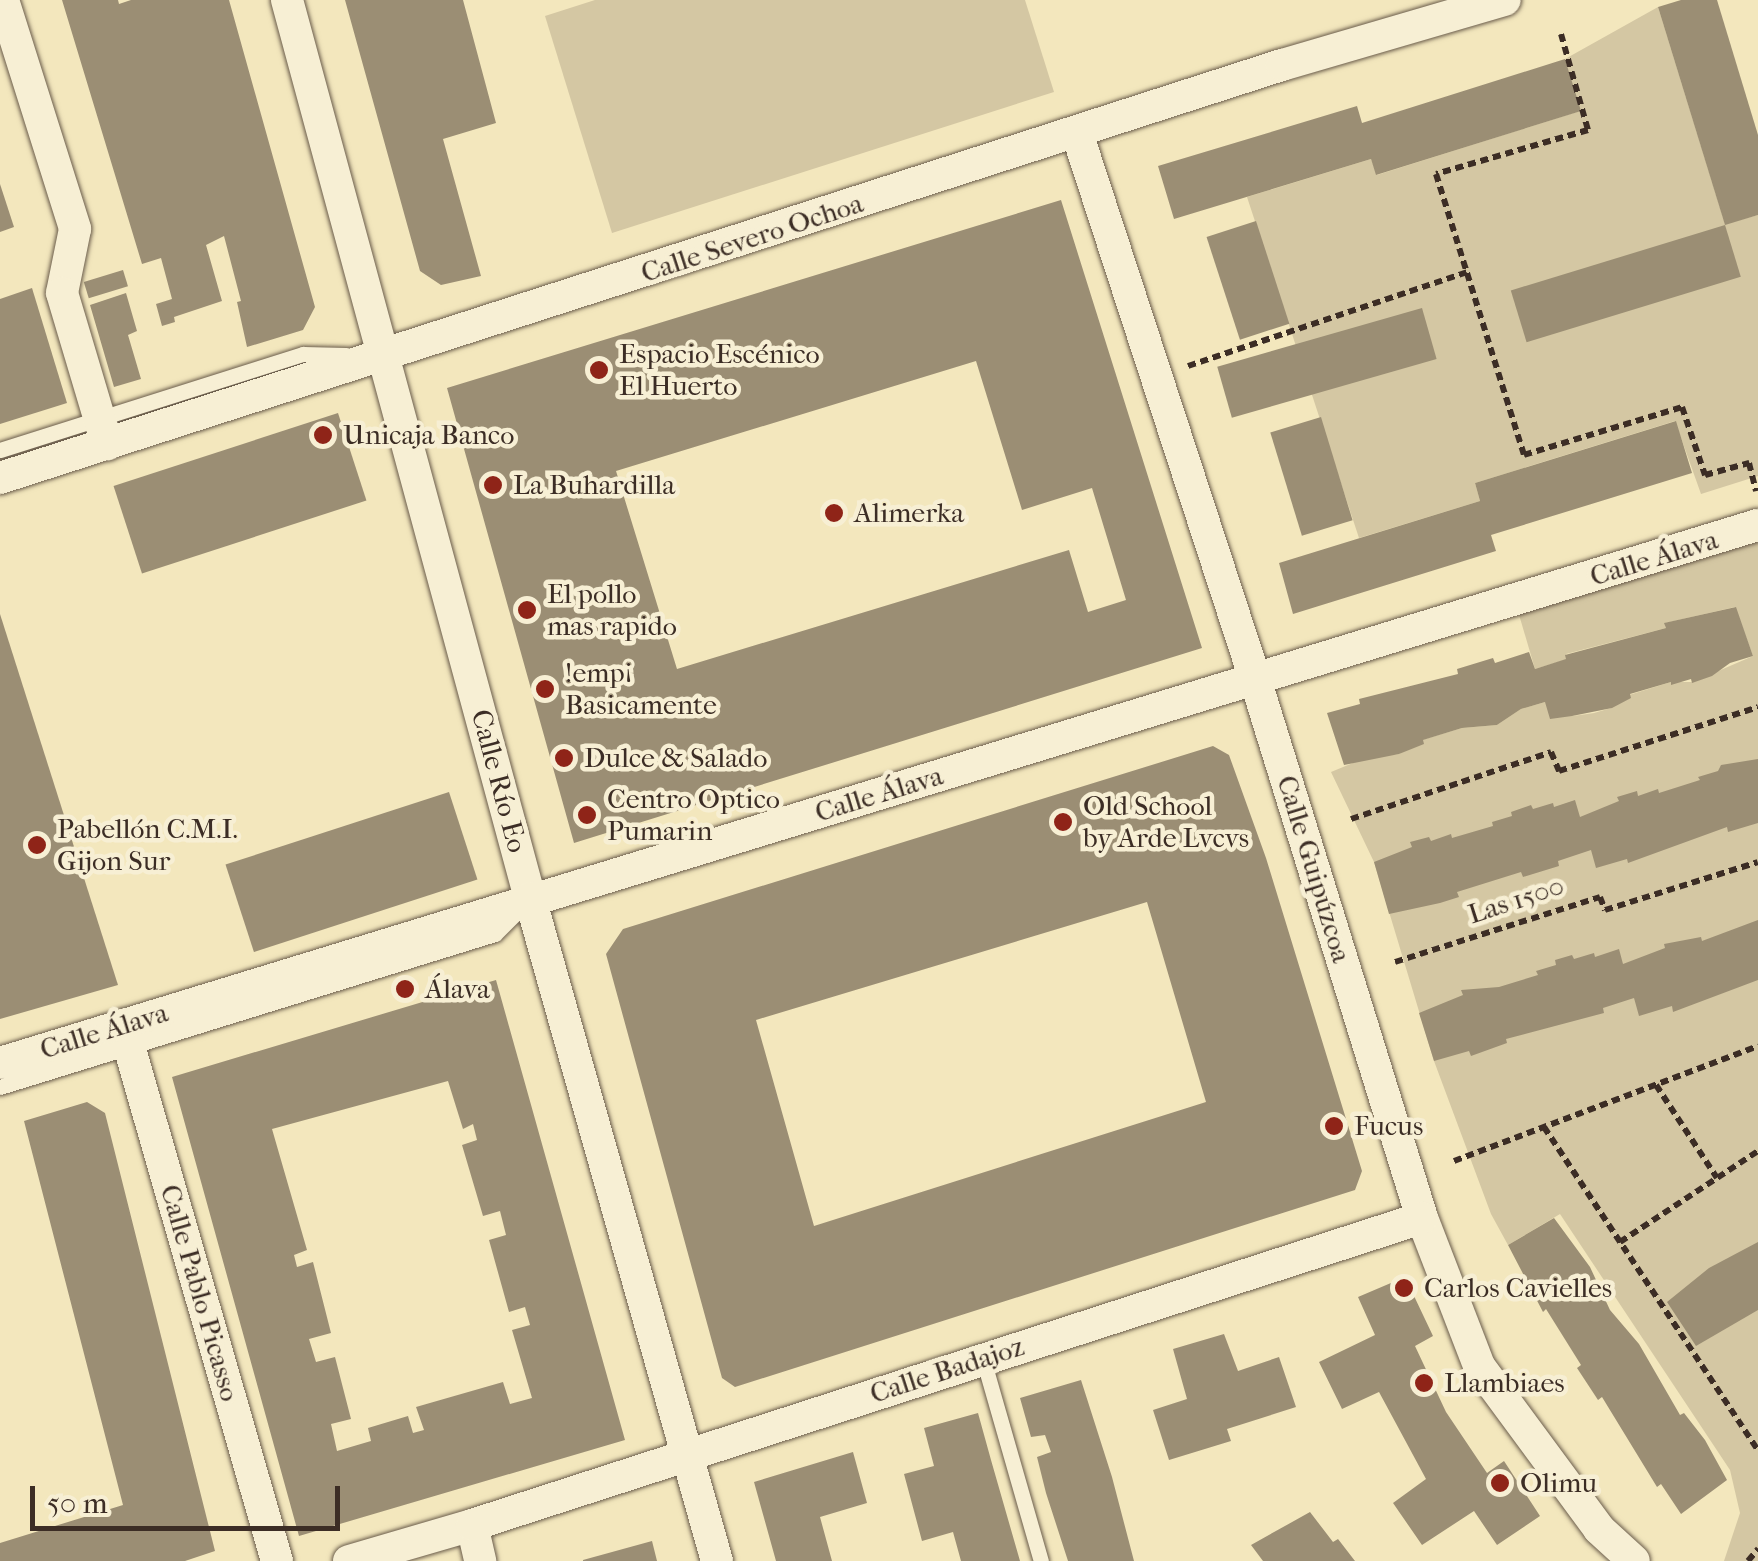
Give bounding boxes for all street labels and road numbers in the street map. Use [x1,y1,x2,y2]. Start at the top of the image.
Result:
street label: Calle Severo Ochoa [637,186,867,290]
street label: Calle Álava [1586,523,1722,593]
street label: Calle Río Eo [464,706,534,856]
street label: Calle Álava [811,759,947,829]
street label: Calle Guipúzcoa [1270,772,1358,966]
street label: Las 1500 [1464,869,1568,931]
street label: Calle Álava [36,996,172,1066]
street label: Calle Pablo Picasso [153,1181,247,1405]
street label: Calle Badajoz [866,1329,1028,1411]

